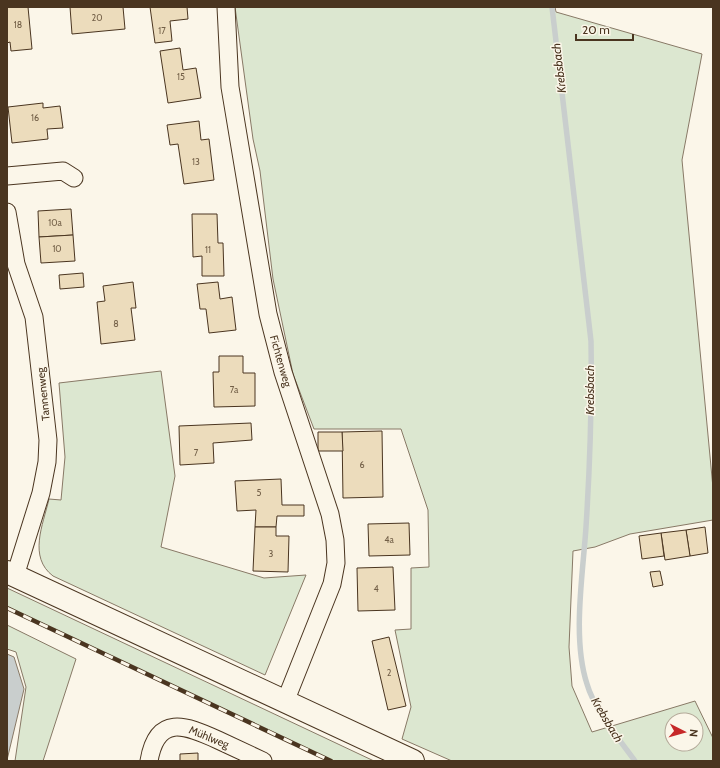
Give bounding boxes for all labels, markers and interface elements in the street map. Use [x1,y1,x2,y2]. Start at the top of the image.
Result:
house number: 20 [92,12,103,23]
scale bar [576,16,633,42]
house number: 18 [14,19,22,30]
text: 20 m [582,22,610,37]
house number: 17 [158,25,166,36]
water label: Krebsbach [548,42,569,94]
house number: 15 [177,71,185,82]
house number: 16 [31,112,39,123]
house number: 13 [192,156,200,167]
house number: 10a [48,217,62,228]
house number: 10 [52,243,62,254]
house number: 11 [205,244,211,255]
house number: 8 [113,318,119,329]
street label: Fichtenweg [267,333,295,389]
water label: Krebsbach [582,365,597,415]
street label: Tannenweg [33,366,53,421]
house number: 7a [230,384,239,395]
house number: 7 [194,447,199,458]
house number: 6 [359,459,365,470]
house number: 5 [257,487,262,498]
house number: 4a [384,534,394,545]
house number: 3 [269,548,274,559]
house number: 4 [373,583,379,594]
house number: 2 [387,667,392,678]
water label: Krebsbach [588,694,627,745]
north arrow [664,712,704,752]
street label: Mühlweg [187,723,232,752]
text: N [687,728,701,738]

